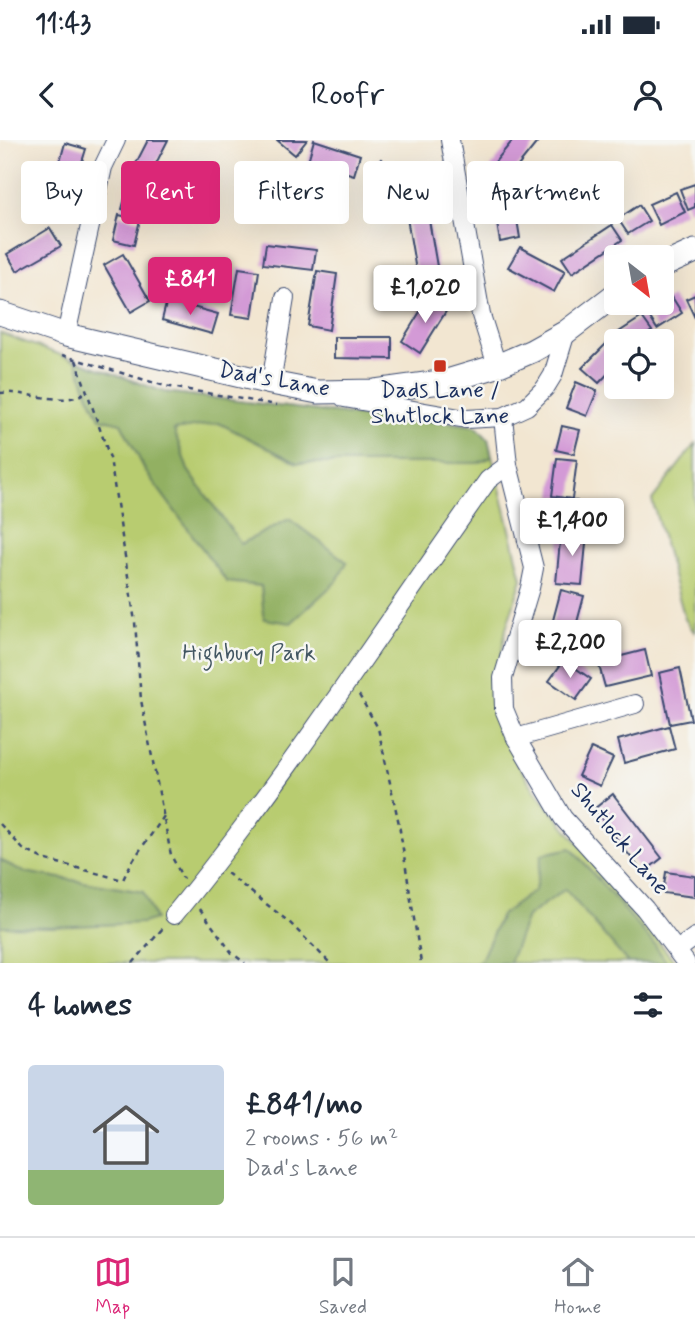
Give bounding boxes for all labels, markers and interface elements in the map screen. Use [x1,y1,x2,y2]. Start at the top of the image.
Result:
text: 11:43 [35,8,91,42]
text: Roofr [311,74,384,116]
icon: back [28,76,66,114]
icon: person [629,76,667,114]
chip: Buy [21,161,107,224]
chip: Rent [121,161,220,224]
chip: Filters [234,161,349,224]
chip: New [363,161,453,224]
chip: Apartment [467,161,624,224]
north arrow [604,245,674,315]
map controls [604,245,674,399]
pin: £841 [149,258,231,317]
text: £841 [164,265,216,295]
pin: £1,020 [368,265,482,325]
text: £1,020 [389,273,461,303]
button: locate [604,329,674,399]
street label: Dad's Lane [216,355,332,405]
marker: Dads Lane / Shutlock Lane [432,358,448,374]
place label: Dads Lane / Shutlock Lane [371,376,509,432]
pin: £1,400 [515,498,629,558]
text: £1,400 [536,506,608,536]
pin: £2,200 [513,620,627,680]
text: £2,200 [534,628,606,658]
park label: Highbury Park [182,639,316,671]
street label: Shutlock Lane [563,776,675,902]
text: 4 homes [28,986,132,1025]
icon: filters [629,986,667,1024]
text: £841/mo [245,1085,363,1124]
icon: home [84,1093,168,1177]
text: 2 rooms · 56 m² [245,1124,398,1154]
text: Dad's Lane [245,1154,358,1184]
tab: Map [94,1253,132,1320]
tab: Saved [319,1253,367,1320]
tab: Home [554,1253,601,1320]

